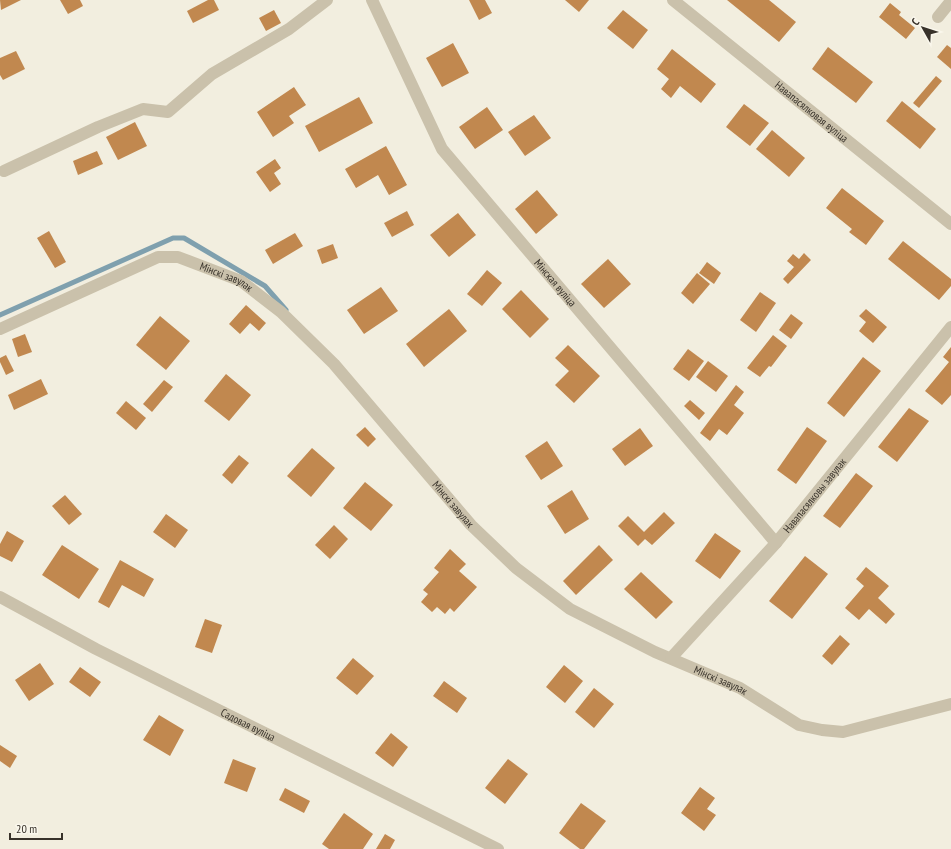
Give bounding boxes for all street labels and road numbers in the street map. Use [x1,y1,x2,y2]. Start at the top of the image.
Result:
street label: Навапасялковая вуліца [772,78,851,145]
street label: Мінская вуліца [531,256,579,309]
street label: Мінскі завулак [198,259,256,295]
street label: Навапасялковы завулак [780,454,850,536]
street label: Мінскі завулак [430,478,478,531]
street label: Мінскі завулак [692,662,751,698]
street label: Садовая вуліца [218,705,278,744]

